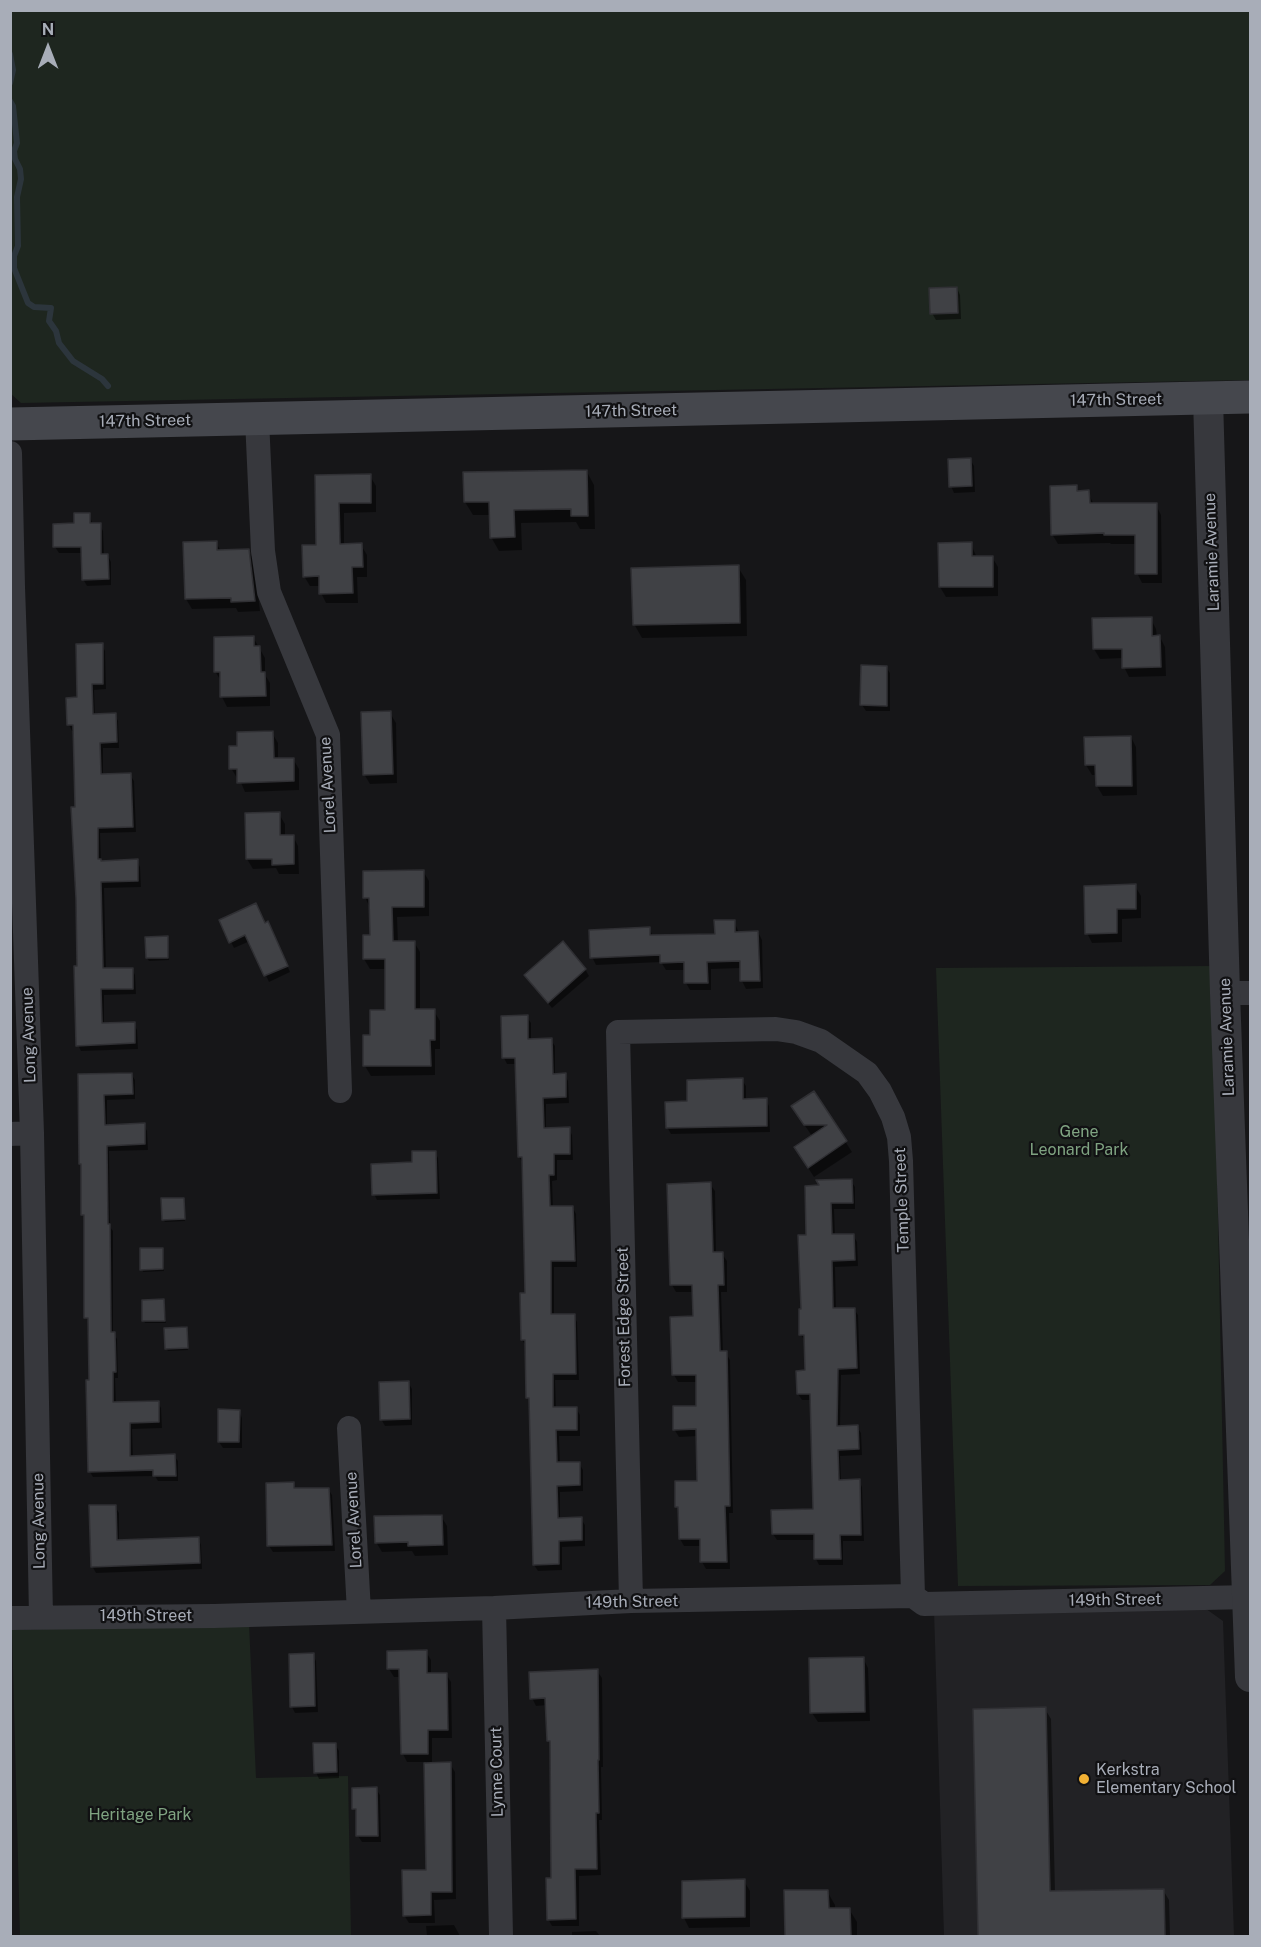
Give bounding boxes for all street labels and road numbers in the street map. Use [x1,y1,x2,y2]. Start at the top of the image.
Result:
street label: 147th Street [1070,390,1162,410]
street label: 147th Street [585,401,677,421]
street label: 147th Street [99,411,191,431]
street label: Laramie Avenue [1200,493,1224,611]
street label: Lorel Avenue [316,736,340,834]
street label: Laramie Avenue [1215,978,1239,1096]
street label: Long Avenue [18,987,40,1083]
street label: Temple Street [891,1147,913,1253]
street label: Forest Edge Street [613,1247,635,1387]
street label: Lorel Avenue [342,1471,366,1569]
street label: Long Avenue [29,1473,49,1569]
street label: 149th Street [1069,1590,1161,1610]
street label: 149th Street [586,1592,678,1612]
street label: 149th Street [100,1606,192,1626]
street label: Lynne Court [487,1727,507,1817]

